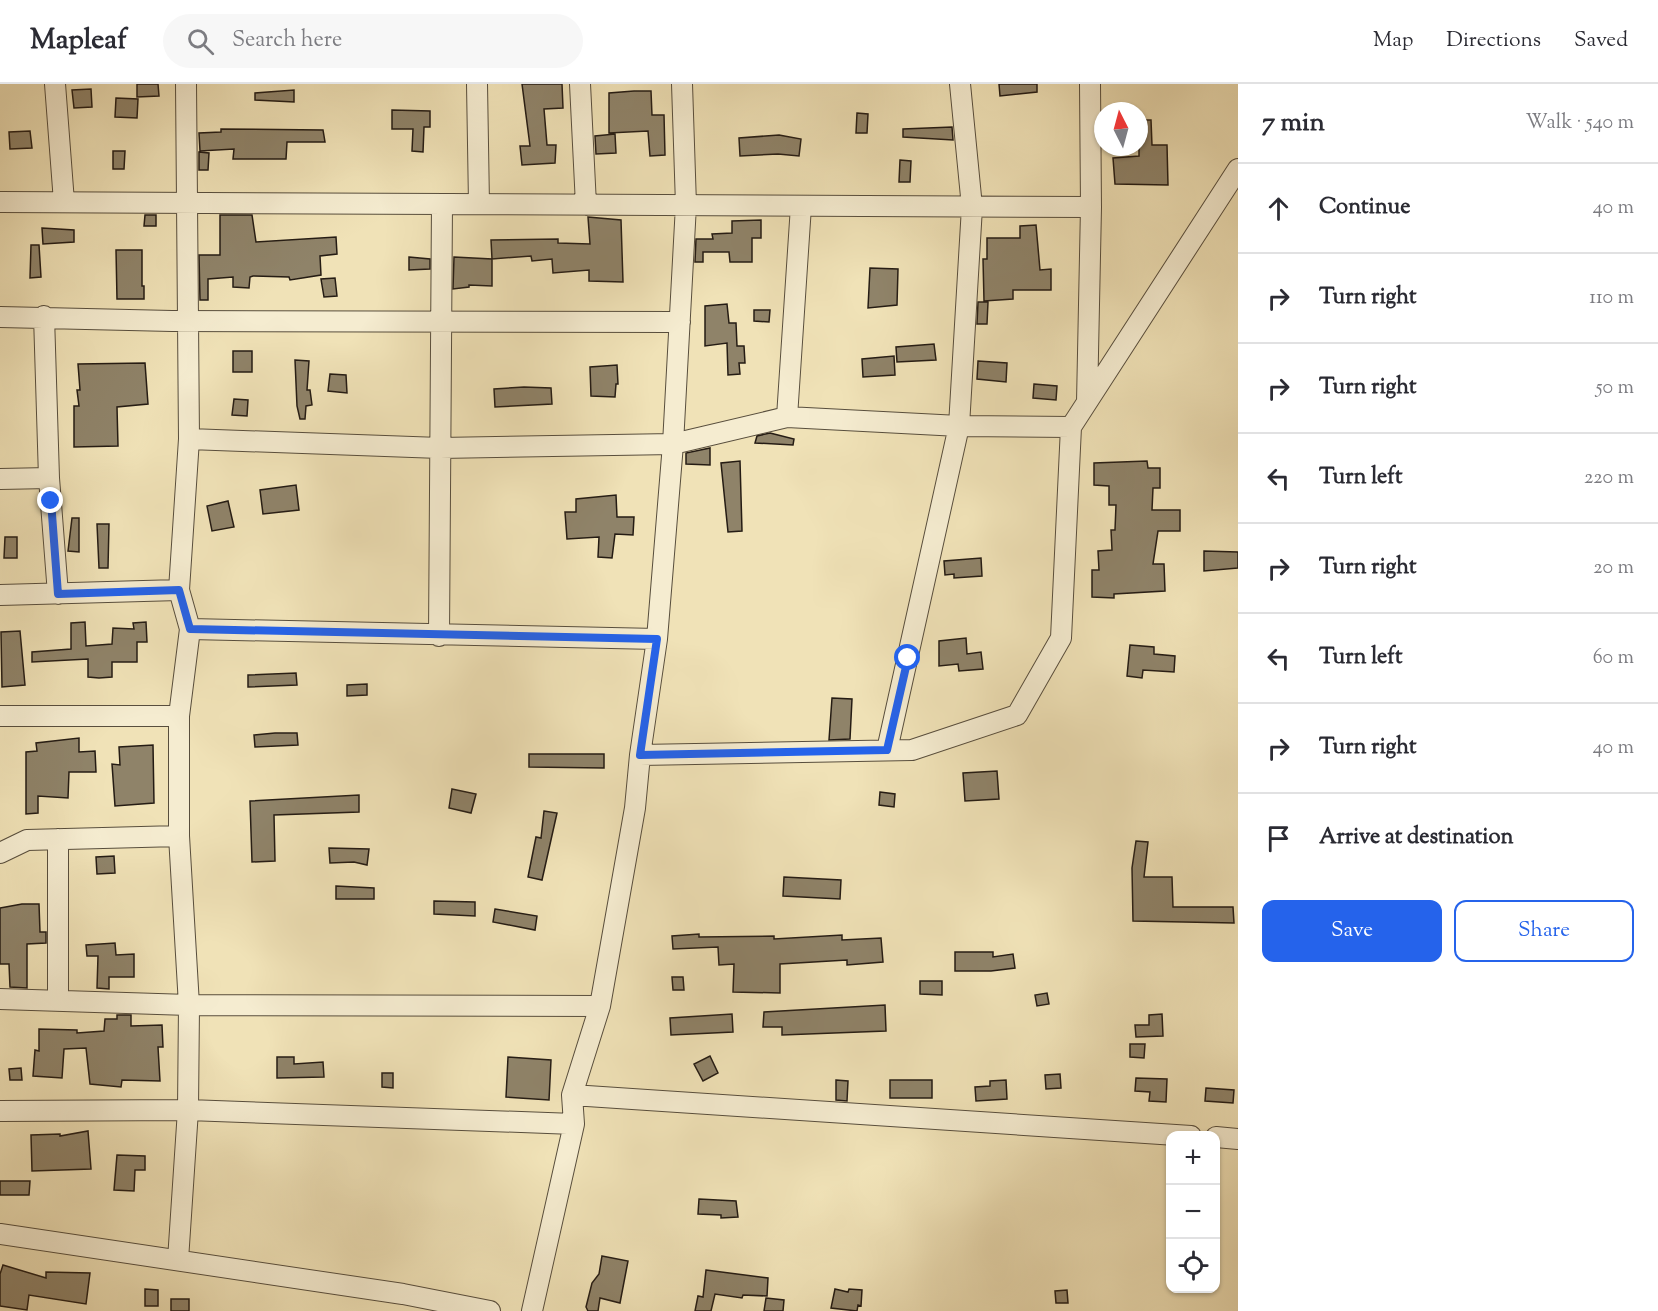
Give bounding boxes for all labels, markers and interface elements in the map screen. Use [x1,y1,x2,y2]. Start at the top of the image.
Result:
search box [163,14,583,68]
text: Mapleaf [30,21,127,61]
icon: search [184,25,217,58]
text: Search here [232,25,342,57]
text: Map [1373,26,1413,56]
text: Directions [1446,26,1541,56]
text: Saved [1574,26,1628,56]
north arrow [1094,102,1148,156]
text: 7 min [1262,105,1325,142]
text: Walk · 540 m [1525,109,1634,138]
icon: ahead [1262,192,1295,225]
text: Continue [1319,192,1410,224]
text: 40 m [1593,194,1634,223]
icon: right [1262,282,1295,315]
text: Turn right [1319,282,1416,314]
text: 110 m [1589,284,1634,313]
icon: right [1262,372,1295,405]
text: Turn right [1319,372,1416,404]
text: 50 m [1596,374,1634,403]
icon: left [1262,462,1295,495]
text: Turn left [1319,462,1402,494]
text: 220 m [1584,464,1634,493]
route end [37,487,63,513]
icon: right [1262,552,1295,585]
text: Turn right [1319,552,1416,584]
text: 20 m [1593,554,1634,583]
icon: left [1262,642,1295,675]
text: Turn left [1319,642,1402,674]
route start [894,644,920,670]
text: 60 m [1593,644,1634,673]
icon: right [1262,732,1295,765]
text: Turn right [1319,732,1416,764]
text: 40 m [1593,734,1634,763]
icon: arrive [1262,822,1295,855]
text: Arrive at destination [1319,822,1514,854]
button: Save [1262,900,1442,962]
button: Share [1454,900,1634,962]
map controls [1166,1131,1220,1293]
button: + [1166,1131,1220,1185]
button: − [1166,1185,1220,1239]
button: locate [1166,1239,1220,1293]

